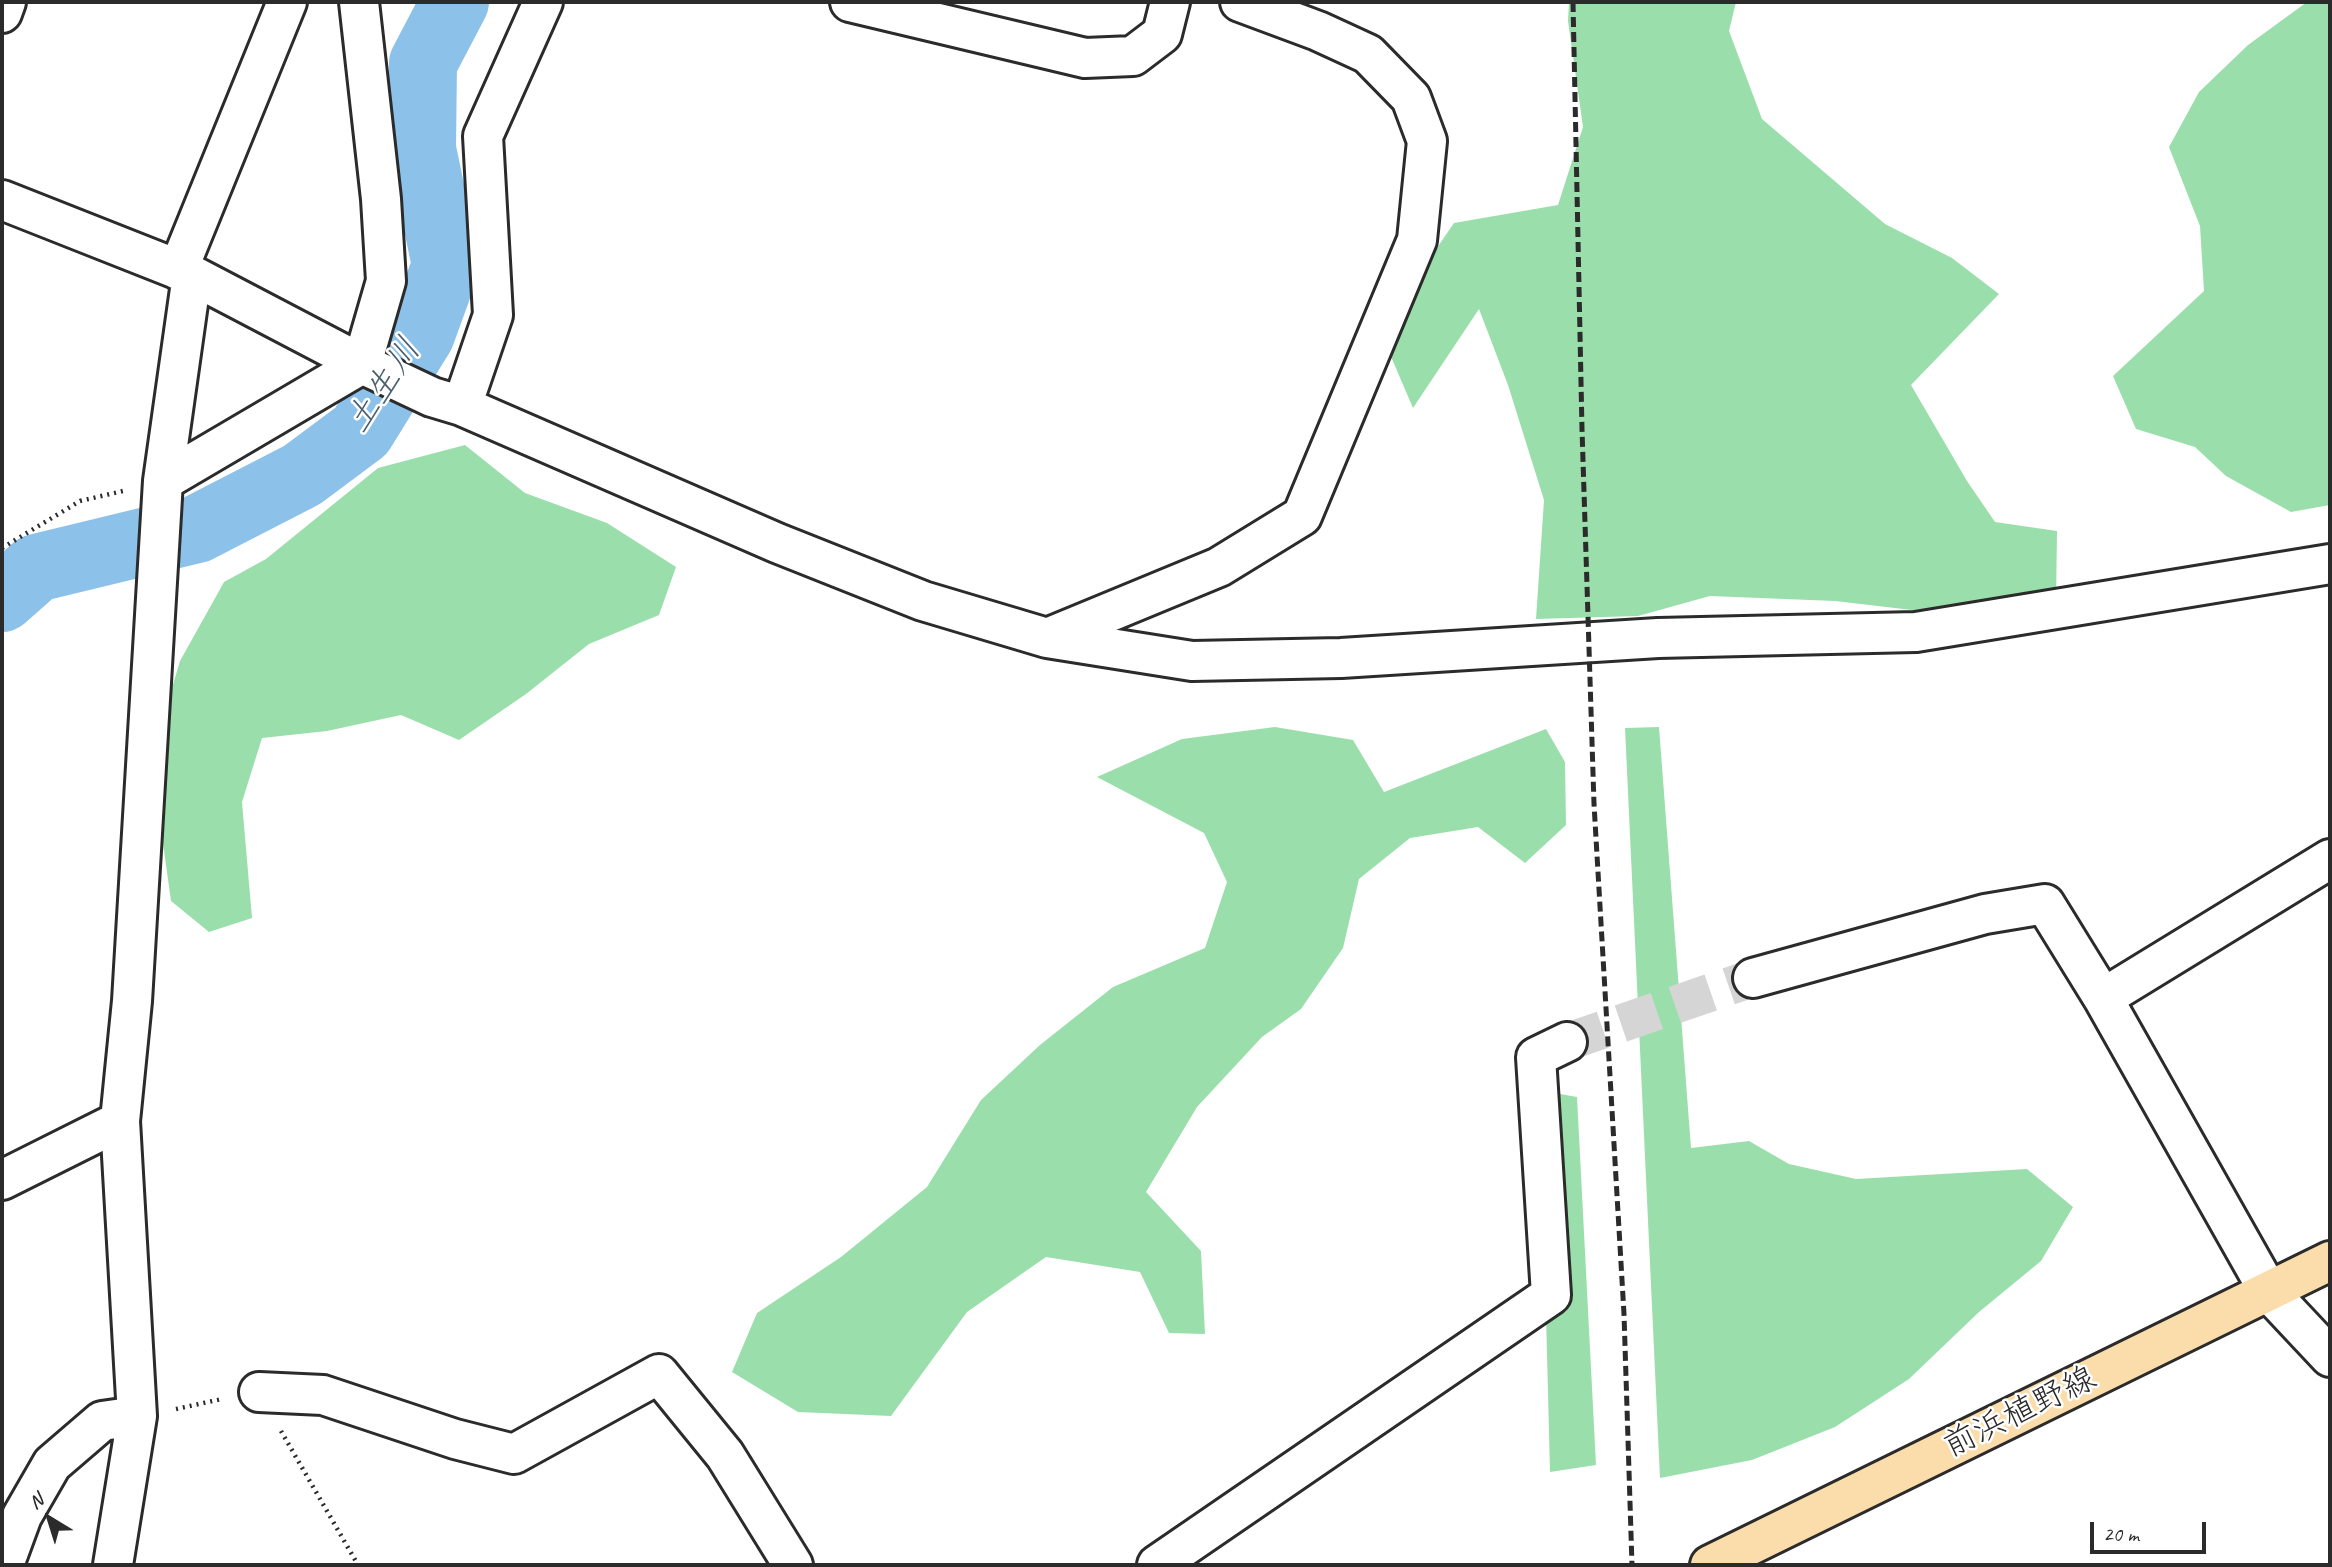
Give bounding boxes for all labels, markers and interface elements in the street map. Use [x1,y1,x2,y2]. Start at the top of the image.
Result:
water label: 土生川 [337,331,431,441]
street label: 前浜植野線 [1937,1359,2103,1467]
north arrow [14,1483,84,1553]
text: N [24,1488,48,1515]
scale bar [2094,1508,2210,1552]
text: 20 m [2103,1521,2139,1547]

